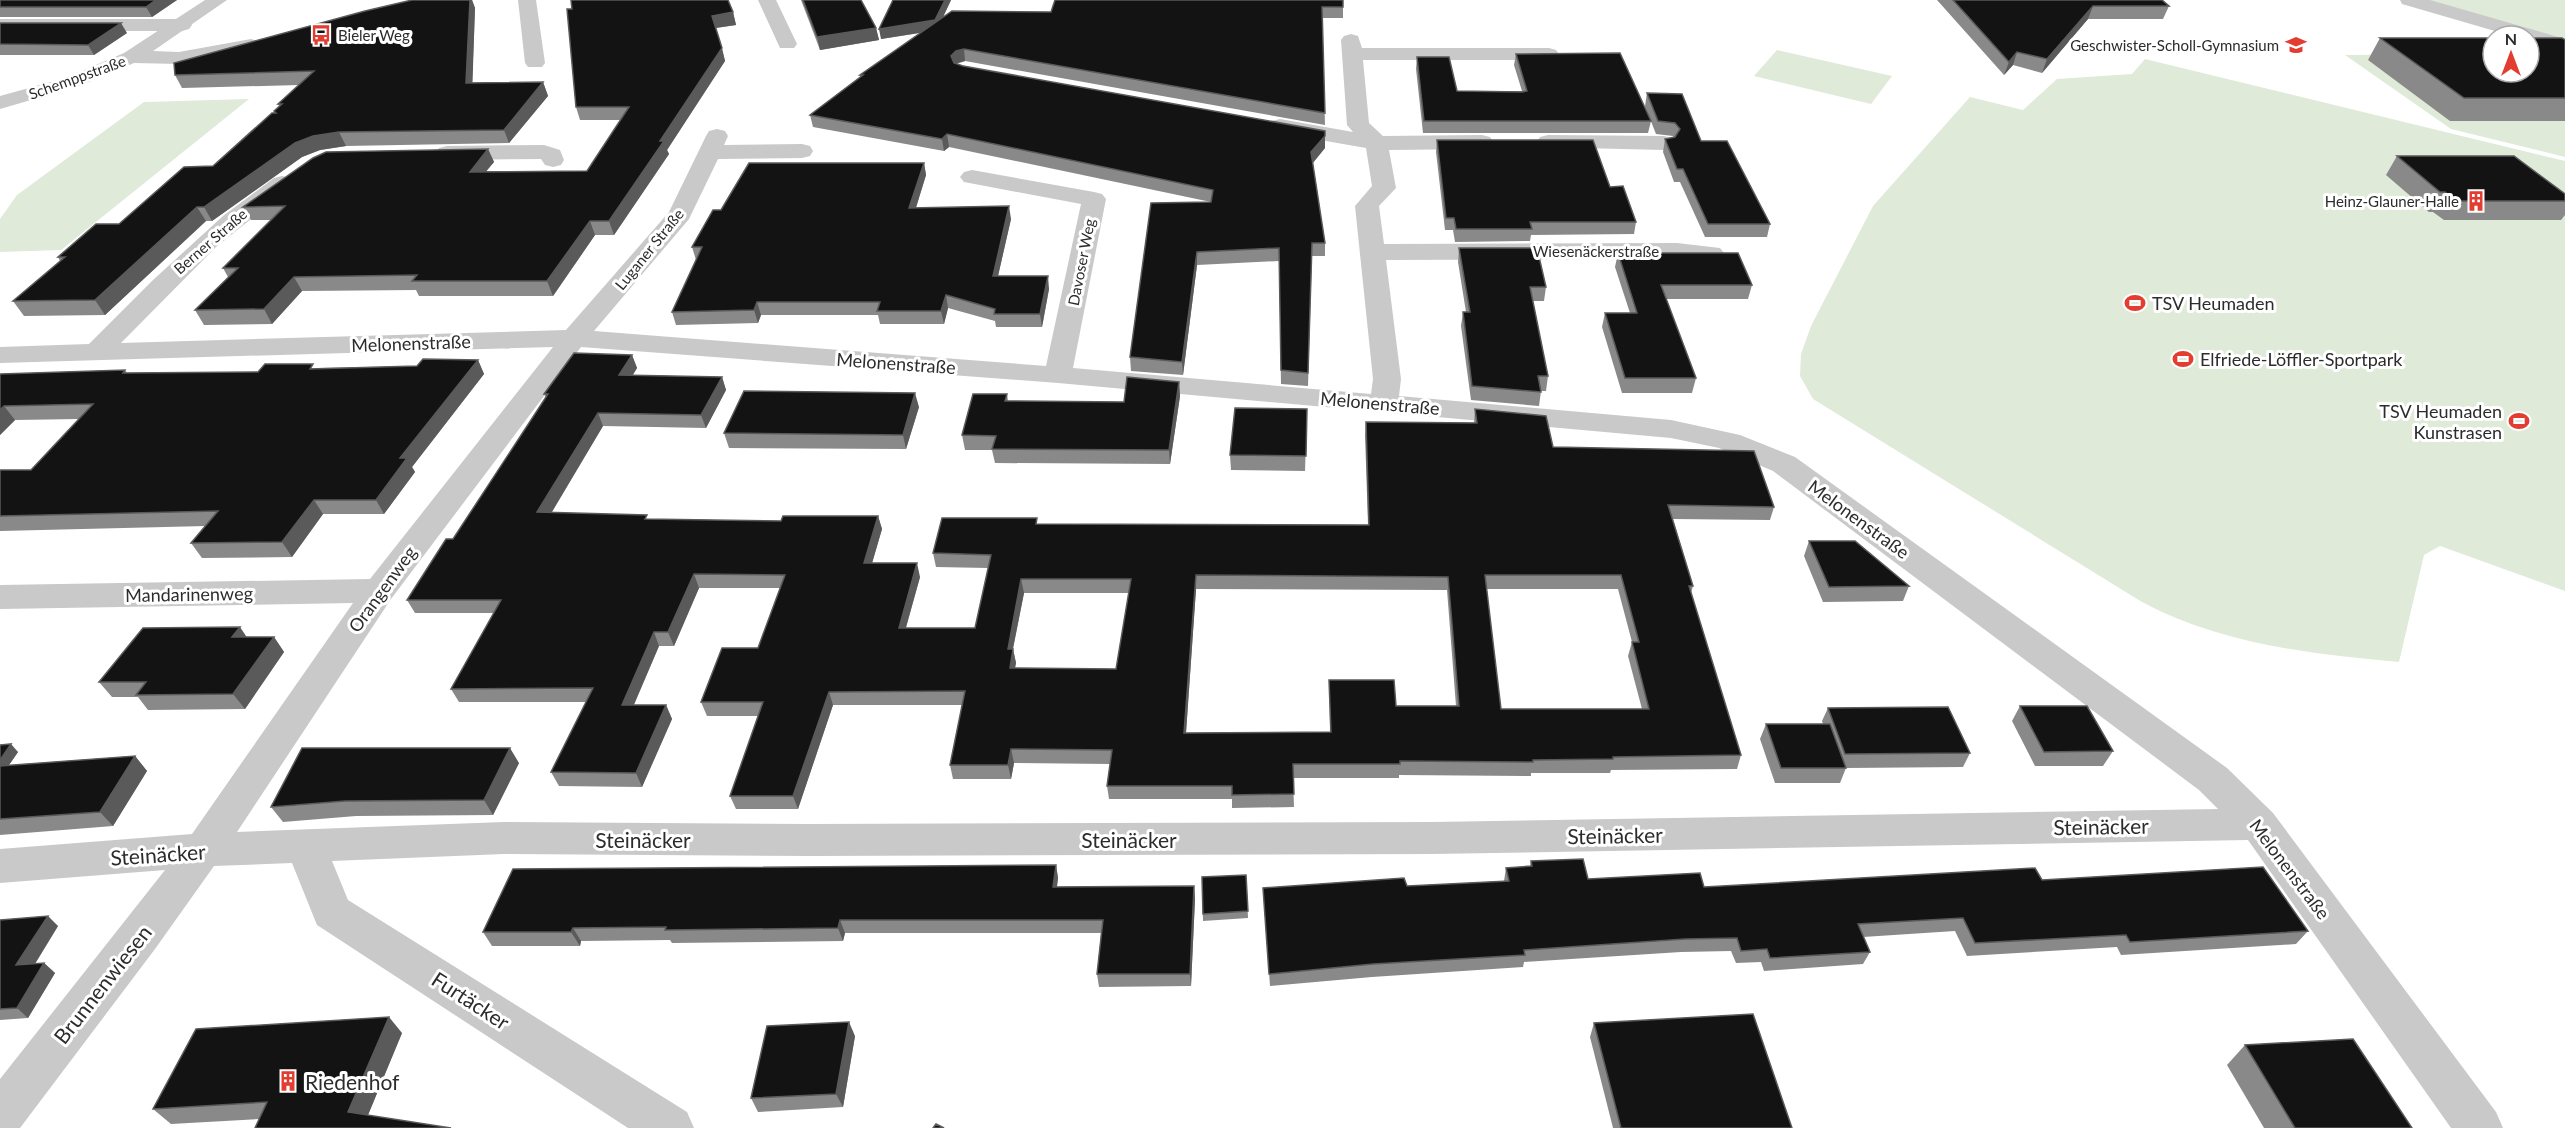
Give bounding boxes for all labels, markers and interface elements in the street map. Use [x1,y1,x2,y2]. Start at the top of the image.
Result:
bus stop icon: Bieler Weg [309,23,333,47]
north arrow [2481,24,2541,84]
place label: Bieler Weg [338,26,410,44]
text: N [2505,29,2517,48]
school or university icon: Geschwister-Scholl-Gymnasium [2284,33,2308,57]
place label: Geschwister-Scholl-Gymnasium [2070,36,2279,54]
street label: Schemppstraße [26,51,128,103]
building icon: Heinz-Glauner-Halle [2464,189,2488,213]
place label: Heinz-Glauner-Halle [2325,192,2459,210]
street label: Berner Straße [170,204,250,278]
street label: Luganer Straße [611,205,687,293]
street label: Davoser Weg [1064,217,1098,307]
street label: Wiesenäckerstraße [1533,242,1659,260]
sports icon: TSV Heumaden [2123,291,2147,315]
place label: TSV Heumaden [2152,292,2275,314]
street label: Melonenstraße [351,330,471,356]
sports icon: Elfriede-Löffler-Sportpark [2171,347,2195,371]
street label: Melonenstraße [836,348,956,378]
place label: Elfriede-Löffler-Sportpark [2200,348,2403,370]
street label: Melonenstraße [1320,387,1440,419]
place label: TSV Heumaden Kunstrasen [2379,400,2502,443]
sports icon: TSV Heumaden Kunstrasen [2507,409,2531,433]
street label: Melonenstraße [1804,475,1914,563]
street label: Orangenweg [343,542,421,636]
street label: Mandarinenweg [125,582,253,606]
street label: Steinäcker [2053,813,2149,839]
street label: Melonenstraße [2245,815,2335,923]
street label: Steinäcker [1567,822,1663,848]
street label: Steinäcker [595,827,691,852]
street label: Steinäcker [1081,827,1177,852]
street label: Steinäcker [109,838,207,870]
street label: Brunnenwiesen [48,920,156,1048]
street label: Furtäcker [428,966,515,1034]
building icon: Riedenhof [276,1069,300,1093]
place label: Riedenhof [305,1069,400,1094]

